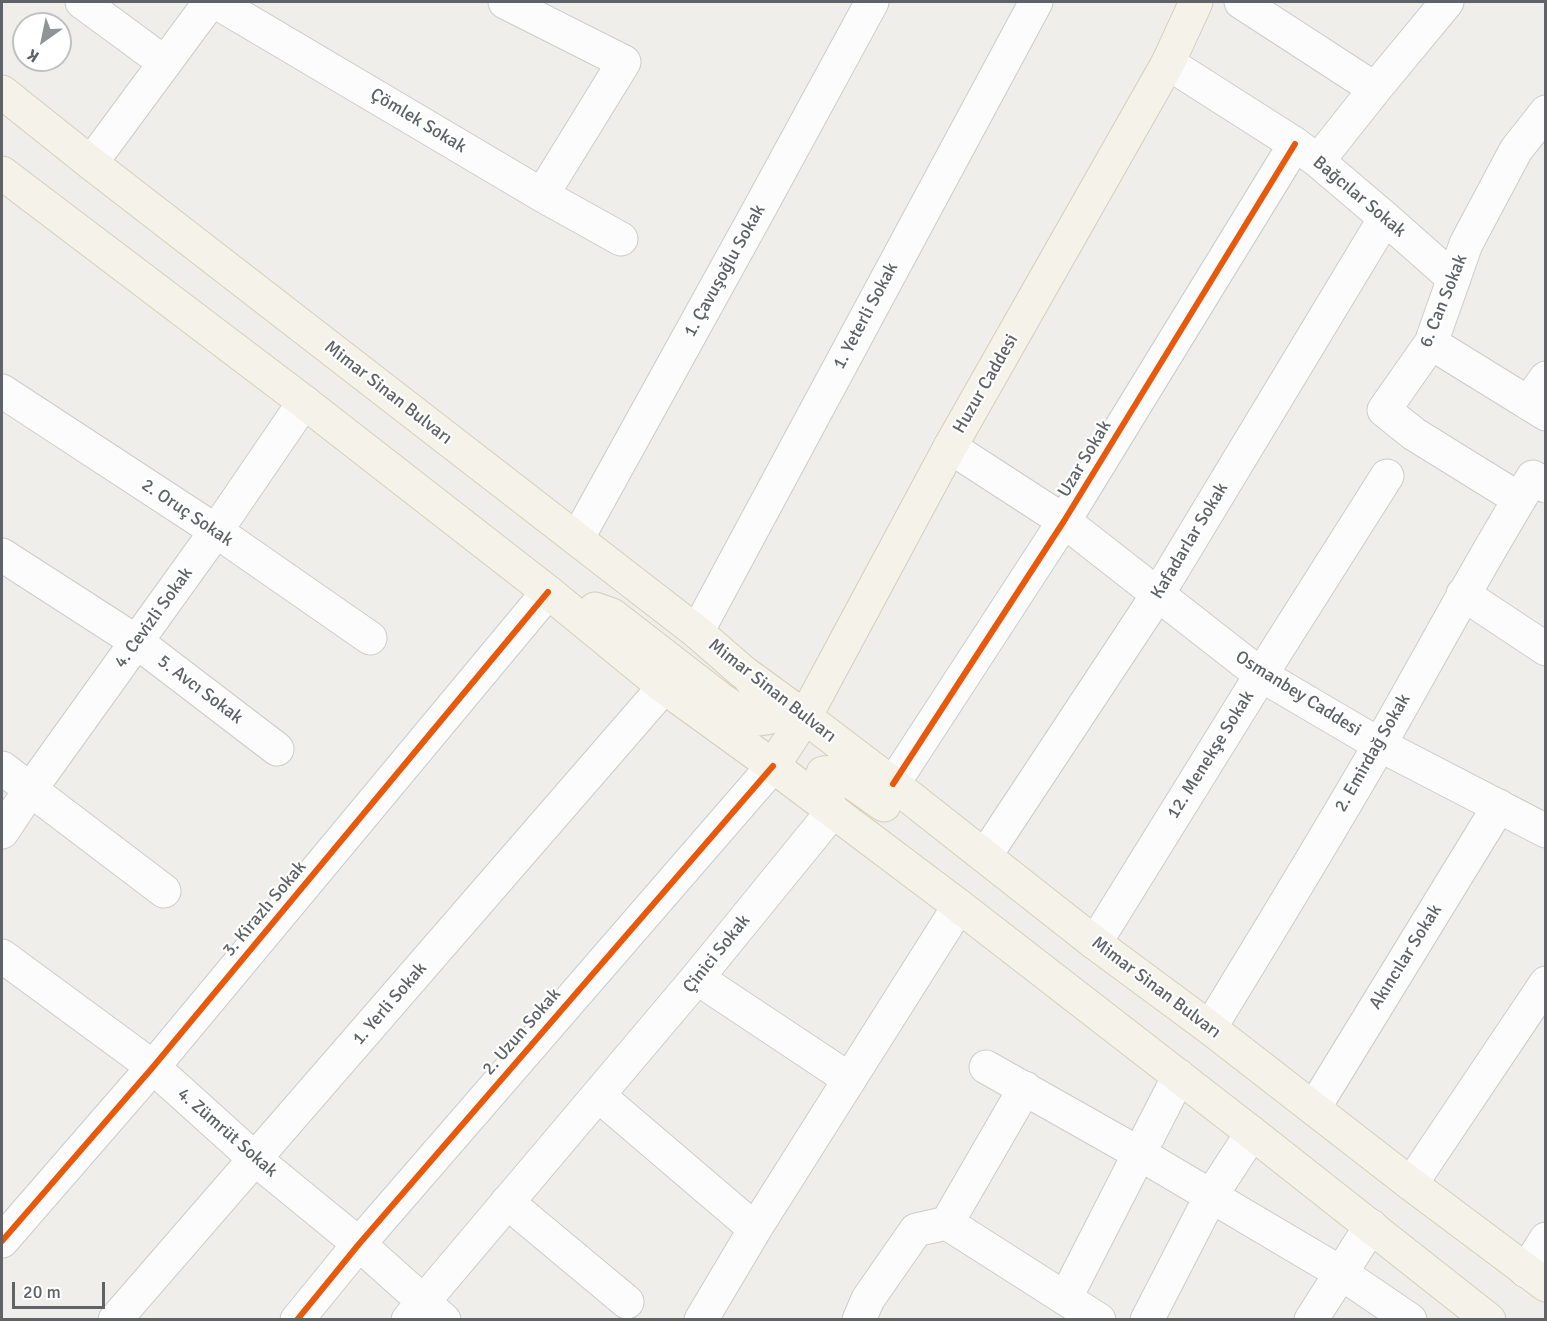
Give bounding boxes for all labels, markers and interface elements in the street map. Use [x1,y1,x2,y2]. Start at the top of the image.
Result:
north arrow [12,12,72,72]
text: K [24,44,43,67]
street label: Çömlek Sokak [366,84,470,158]
street label: Bağcılar Sokak [1308,152,1410,242]
street label: 1. Çavuşoğlu Sokak [680,201,770,341]
street label: 6. Can Sokak [1416,251,1472,351]
street label: 1. Yeterli Sokak [829,259,903,373]
street label: Huzur Caddesi [949,330,1023,438]
street label: Mimar Sinan Bulvarı [320,336,456,450]
street label: Uzar Sokak [1054,417,1116,501]
street label: 2. Oruç Sokak [137,475,237,551]
street label: Kafadarlar Sokak [1147,479,1233,603]
street label: 4. Cevizli Sokak [110,563,198,673]
street label: Mimar Sinan Bulvarı [704,634,840,748]
street label: Osmanbey Caddesi [1231,647,1365,741]
street label: 5. Avcı Sokak [153,651,247,729]
street label: 12. Menekşe Sokak [1163,687,1259,823]
street label: 2. Emirdağ Sokak [1330,690,1416,816]
street label: 3. Kirazlı Sokak [219,857,311,961]
street label: Akıncılar Sokak [1365,901,1447,1013]
street label: Çinici Sokak [679,910,755,998]
street label: Mimar Sinan Bulvarı [1087,932,1225,1044]
street label: 1. Yerli Sokak [348,958,432,1050]
street label: 2. Uzun Sokak [478,984,566,1080]
street label: 4. Zümrüt Sokak [173,1084,281,1182]
scale bar [15,1270,108,1308]
text: 20 m [23,1281,61,1303]

